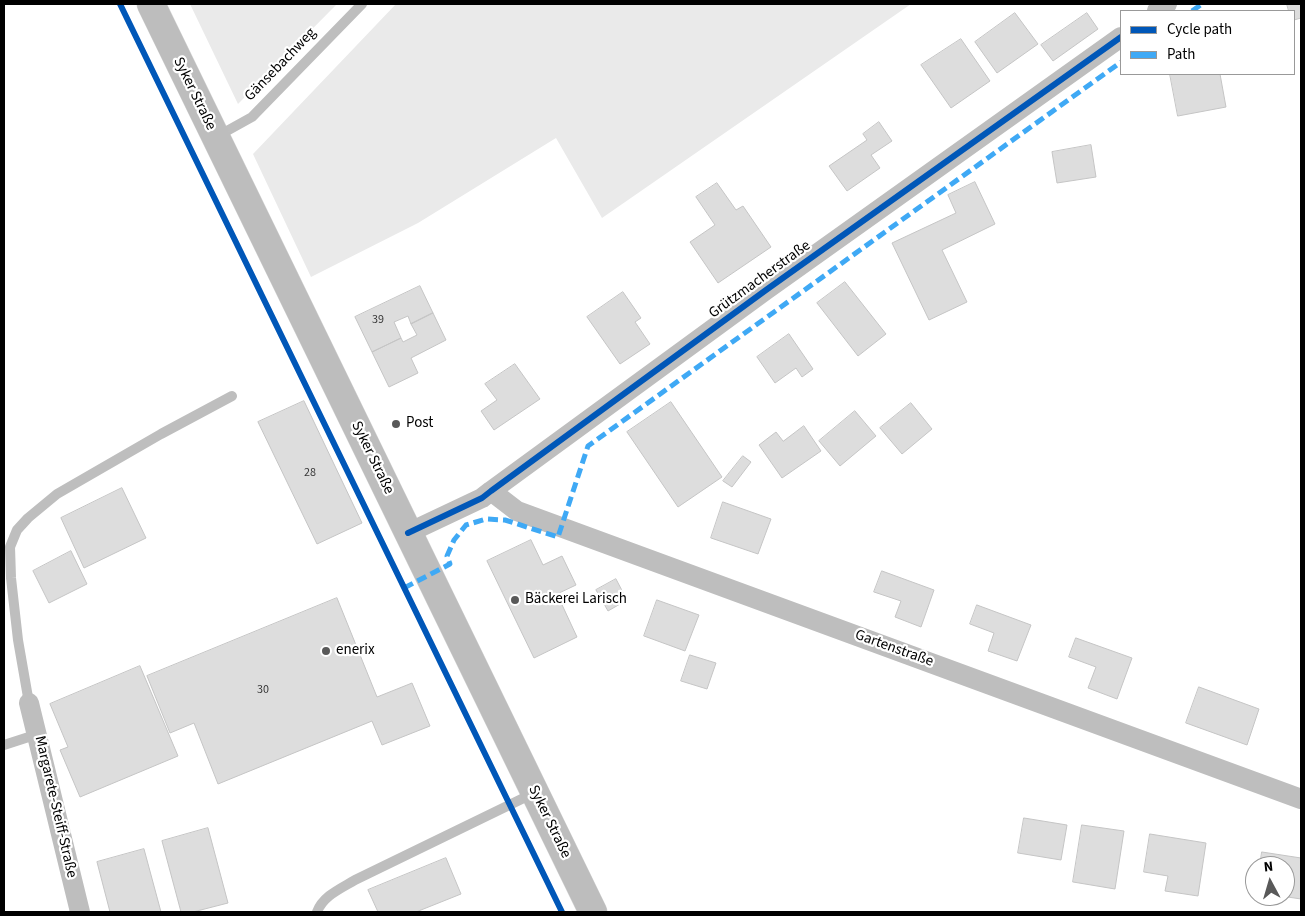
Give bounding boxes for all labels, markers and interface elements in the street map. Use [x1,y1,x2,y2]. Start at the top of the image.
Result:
legend [1120,10,1295,75]
text: Cycle path [1167,19,1232,40]
street label: Gänsebachweg [242,25,320,105]
text: Path [1167,44,1195,65]
street label: Syker Straße [169,55,219,133]
street label: Grützmacherstraße [706,237,814,323]
house number: 39 [372,313,384,327]
place label: Post [406,415,433,433]
marker: Post [390,418,402,430]
street label: Syker Straße [347,419,397,497]
house number: 28 [304,466,316,480]
place label: Bäckerei Larisch [525,591,627,609]
marker: Bäckerei Larisch [509,594,521,606]
street label: Gartenstraße [852,627,936,671]
place label: enerix [336,642,375,660]
marker: enerix [320,645,332,657]
house number: 30 [257,683,269,697]
street label: Margarete-Steiff-Straße [30,734,80,880]
street label: Syker Straße [524,783,574,861]
north arrow [1245,856,1295,906]
text: N [1263,857,1274,878]

